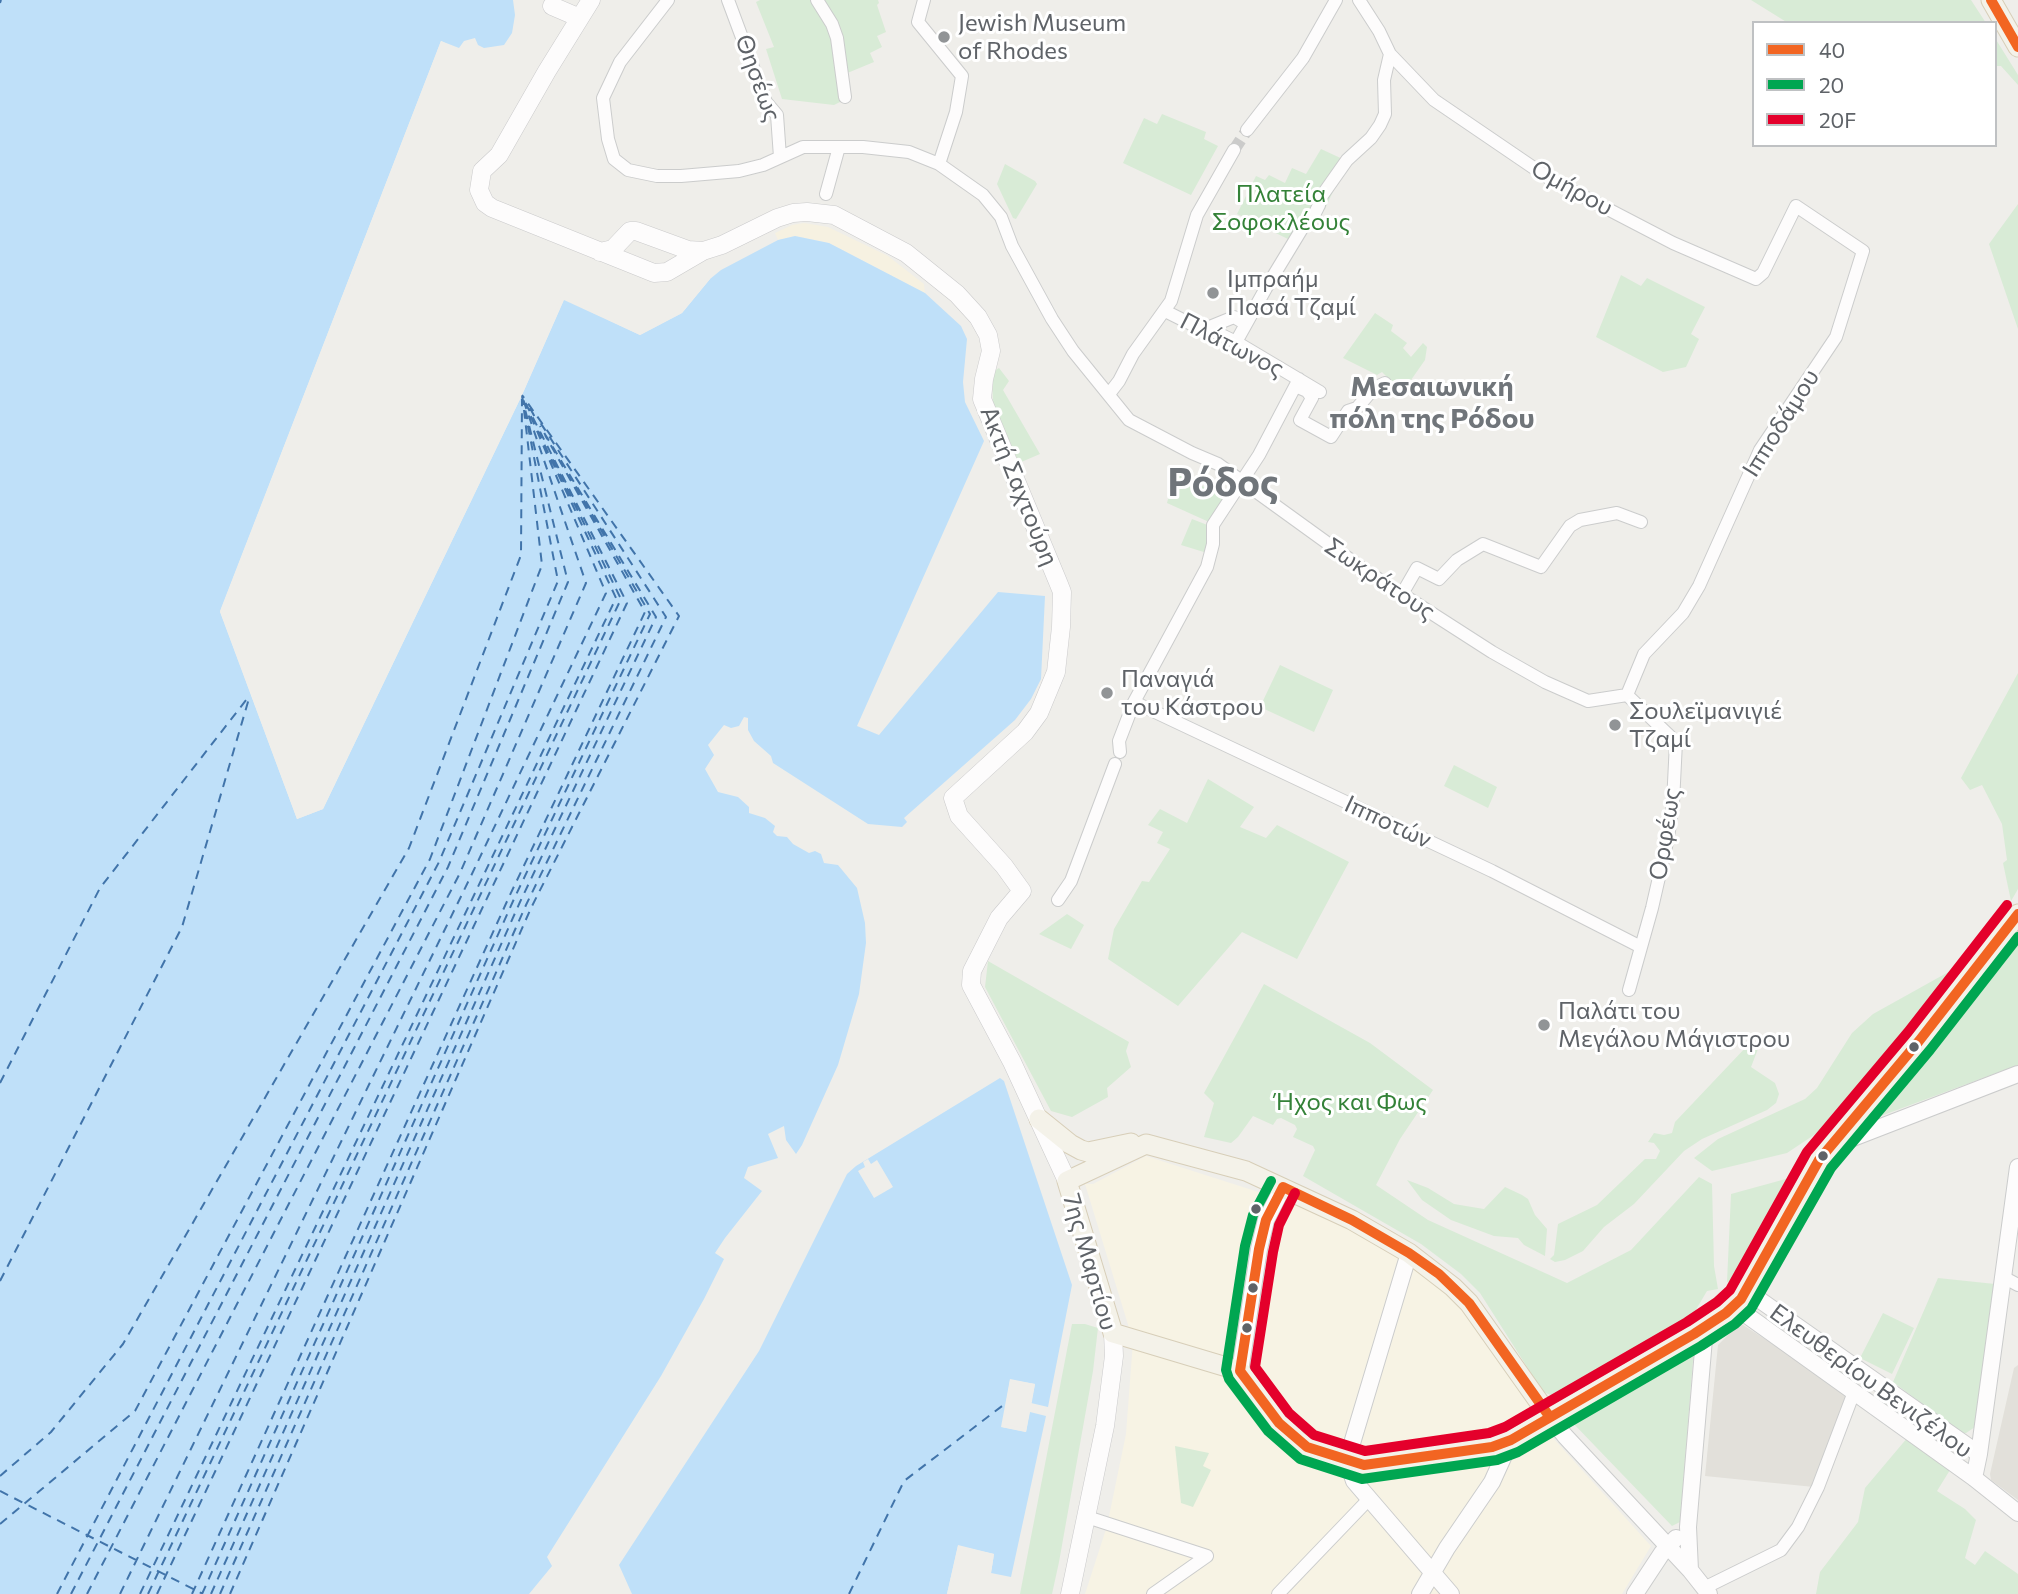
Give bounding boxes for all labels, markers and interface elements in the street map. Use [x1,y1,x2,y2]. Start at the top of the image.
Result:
place label: Jewish Museum of Rhodes [958,9,1126,65]
legend [1752,21,1997,147]
marker: Jewish Museum of Rhodes [936,29,952,45]
street label: Θησέως [729,31,787,125]
text: 40 [1819,37,1845,62]
text: 20 [1819,72,1844,97]
text: 20F [1819,107,1856,132]
street label: Ομήρου [1526,154,1618,222]
park label: Πλατεία Σοφοκλέους [1212,180,1350,236]
place label: Ιμπραήμ Πασά Τζαμί [1227,265,1356,321]
marker: Ιμπραήμ Πασά Τζαμί [1205,285,1221,301]
street label: Πλάτωνος [1175,307,1289,383]
street label: Ιπποδάμου [1737,364,1825,482]
district label: Μεσαιωνική πόλη της Ρόδου [1330,370,1534,436]
street label: Ακτή Σαχτούρη [974,402,1064,570]
district label: Ρόδος [1168,460,1278,506]
street label: Σωκράτους [1320,532,1440,626]
place label: Παναγιά του Κάστρου [1121,665,1263,721]
marker: Παναγιά του Κάστρου [1099,685,1115,701]
place label: Σουλεϊμανιγιέ Τζαμί [1629,697,1782,753]
marker: Σουλεϊμανιγιέ Τζαμί [1607,717,1623,733]
street label: Ορφέως [1643,786,1687,882]
street label: Ιπποτών [1340,789,1436,855]
place label: Παλάτι του Μεγάλου Μάγιστρου [1558,997,1790,1053]
marker: Παλάτι του Μεγάλου Μάγιστρου [1536,1017,1552,1033]
unlabelled marker [1907,1040,1921,1054]
park label: Ήχος και Φως [1275,1088,1427,1116]
unlabelled marker [1816,1149,1830,1163]
street label: 7ης Μαρτίου [1057,1190,1123,1334]
unlabelled marker [1249,1202,1263,1216]
unlabelled marker [1246,1281,1260,1295]
street label: Ελευθερίου Βενιζέλου [1764,1298,1978,1464]
unlabelled marker [1240,1321,1254,1335]

